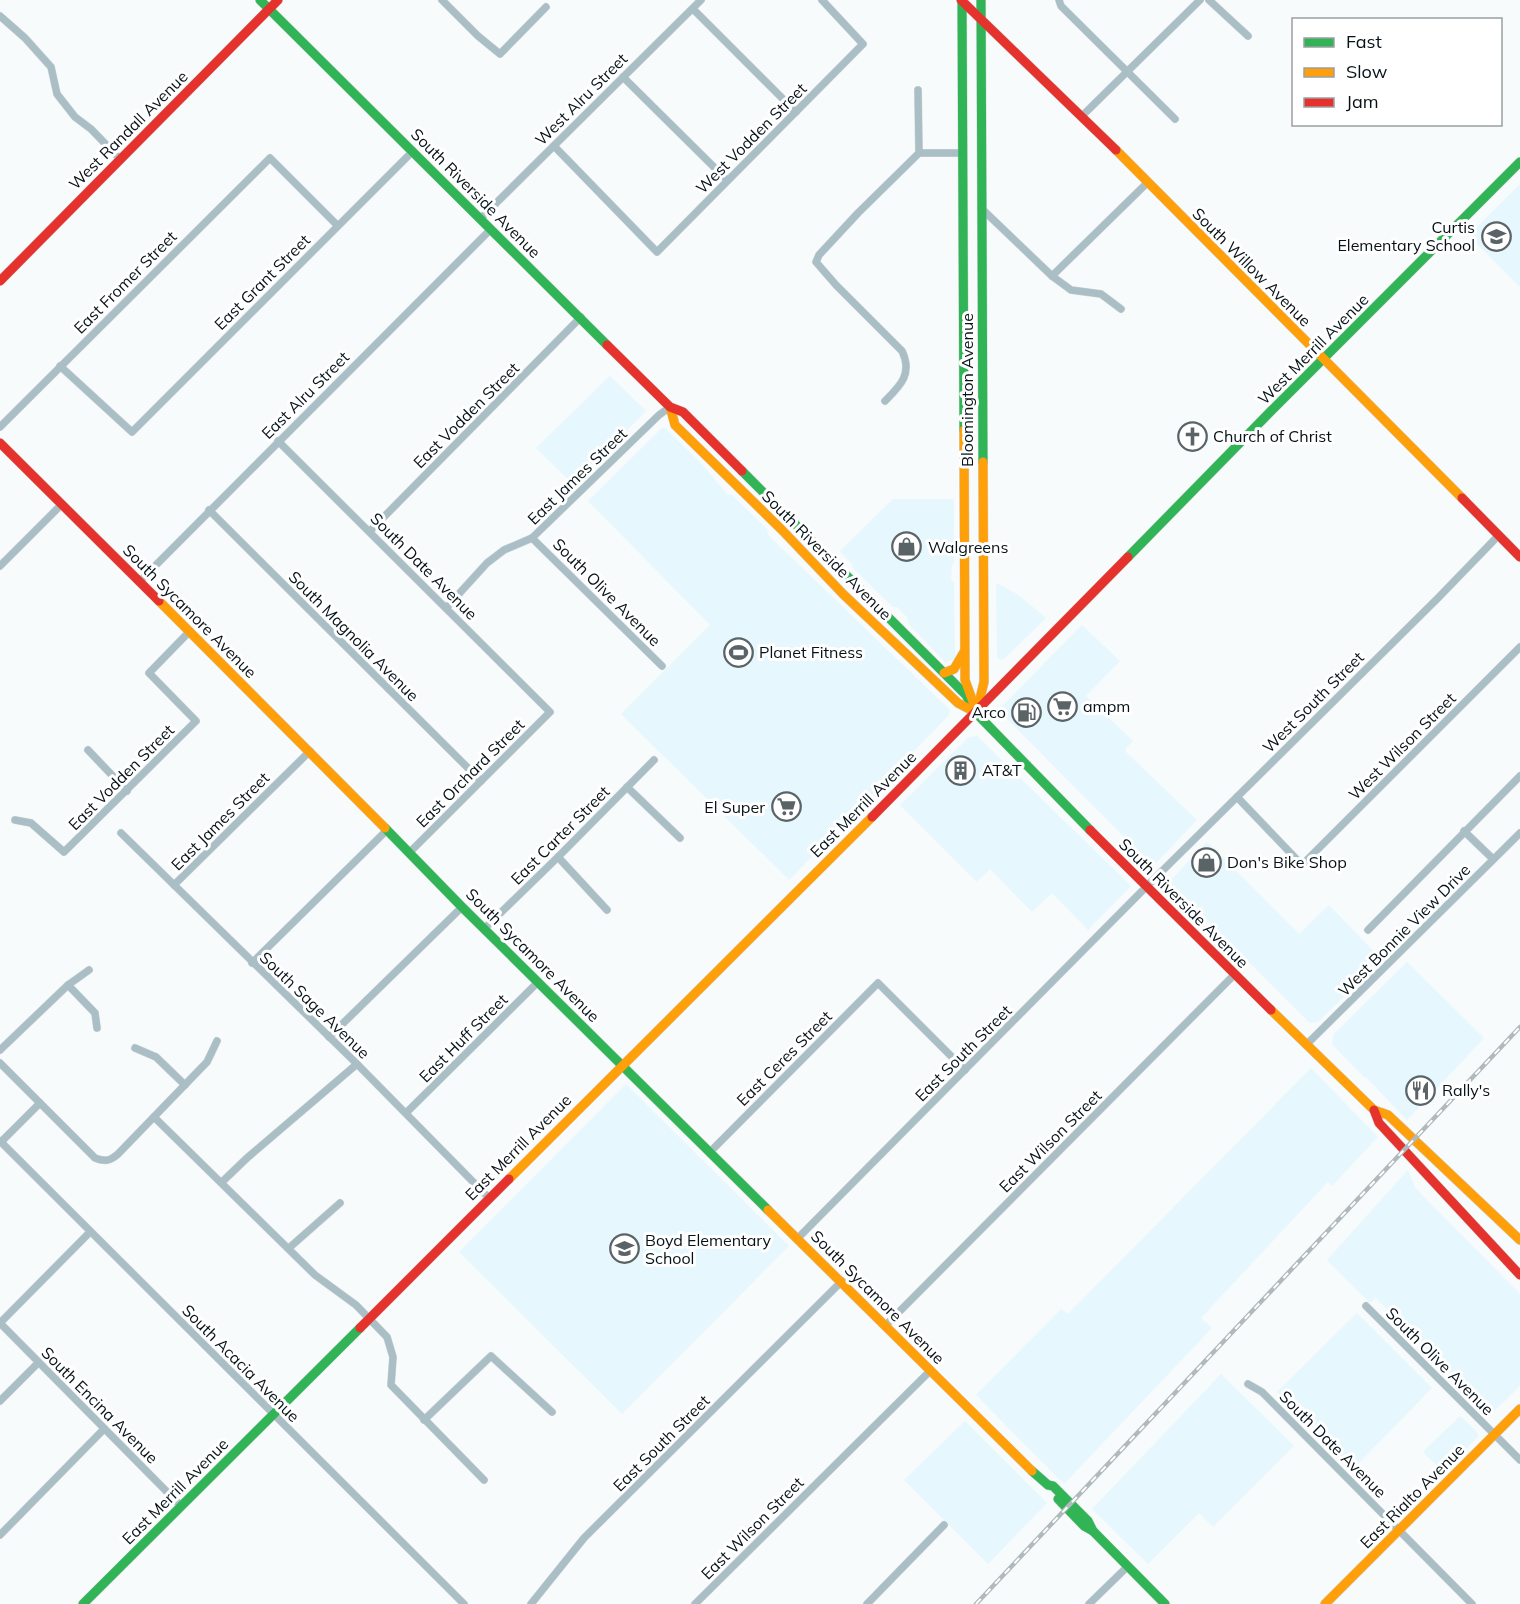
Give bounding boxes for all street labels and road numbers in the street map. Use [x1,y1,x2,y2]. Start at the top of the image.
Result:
street label: West Alru Street [531,48,632,149]
street label: West Randall Avenue [64,66,192,194]
street label: West Vodden Street [692,78,811,197]
street label: South Riverside Avenue [407,124,545,262]
street label: South Willow Avenue [1189,204,1315,330]
street label: East Fromer Street [69,226,181,338]
street label: East Grant Street [210,230,314,334]
street label: West Merrill Avenue [1253,289,1373,409]
street label: Bloomington Avenue [957,313,977,467]
street label: East Alru Street [257,347,353,443]
street label: East Vodden Street [409,358,523,472]
street label: East James Street [523,423,631,529]
street label: South Riverside Avenue [758,486,896,624]
street label: South Date Avenue [366,508,482,624]
street label: South Olive Avenue [549,534,665,650]
street label: South Sycamore Avenue [119,540,261,682]
street label: South Magnolia Avenue [285,567,423,705]
street label: West South Street [1258,647,1368,757]
street label: West Wilson Street [1344,688,1460,804]
street label: East Orchard Street [412,714,529,831]
street label: East Vodden Street [64,720,178,834]
street label: East Merrill Avenue [806,747,920,861]
street label: East James Street [167,768,273,874]
street label: East Carter Street [506,781,614,889]
street label: South Riverside Avenue [1115,834,1253,972]
street label: West Bonnie View Drive [1334,860,1474,1000]
street label: South Sycamore Avenue [462,884,604,1026]
street label: South Sage Avenue [256,947,374,1063]
street label: East Huff Street [415,989,512,1086]
street label: East South Street [911,1000,1016,1105]
street label: East Ceres Street [732,1006,836,1110]
street label: East Wilson Street [995,1085,1106,1196]
street label: East Merrill Avenue [461,1090,575,1204]
street label: South Sycamore Avenue [807,1226,949,1368]
street label: South Acacia Avenue [178,1300,304,1426]
street label: South Olive Avenue [1382,1303,1498,1419]
street label: South Encina Avenue [37,1342,163,1468]
street label: South Date Avenue [1275,1386,1391,1502]
street label: East South Street [609,1390,714,1495]
street label: East Merrill Avenue [118,1434,232,1548]
street label: East Rialto Avenue [1356,1440,1468,1552]
street label: East Wilson Street [697,1472,808,1583]

